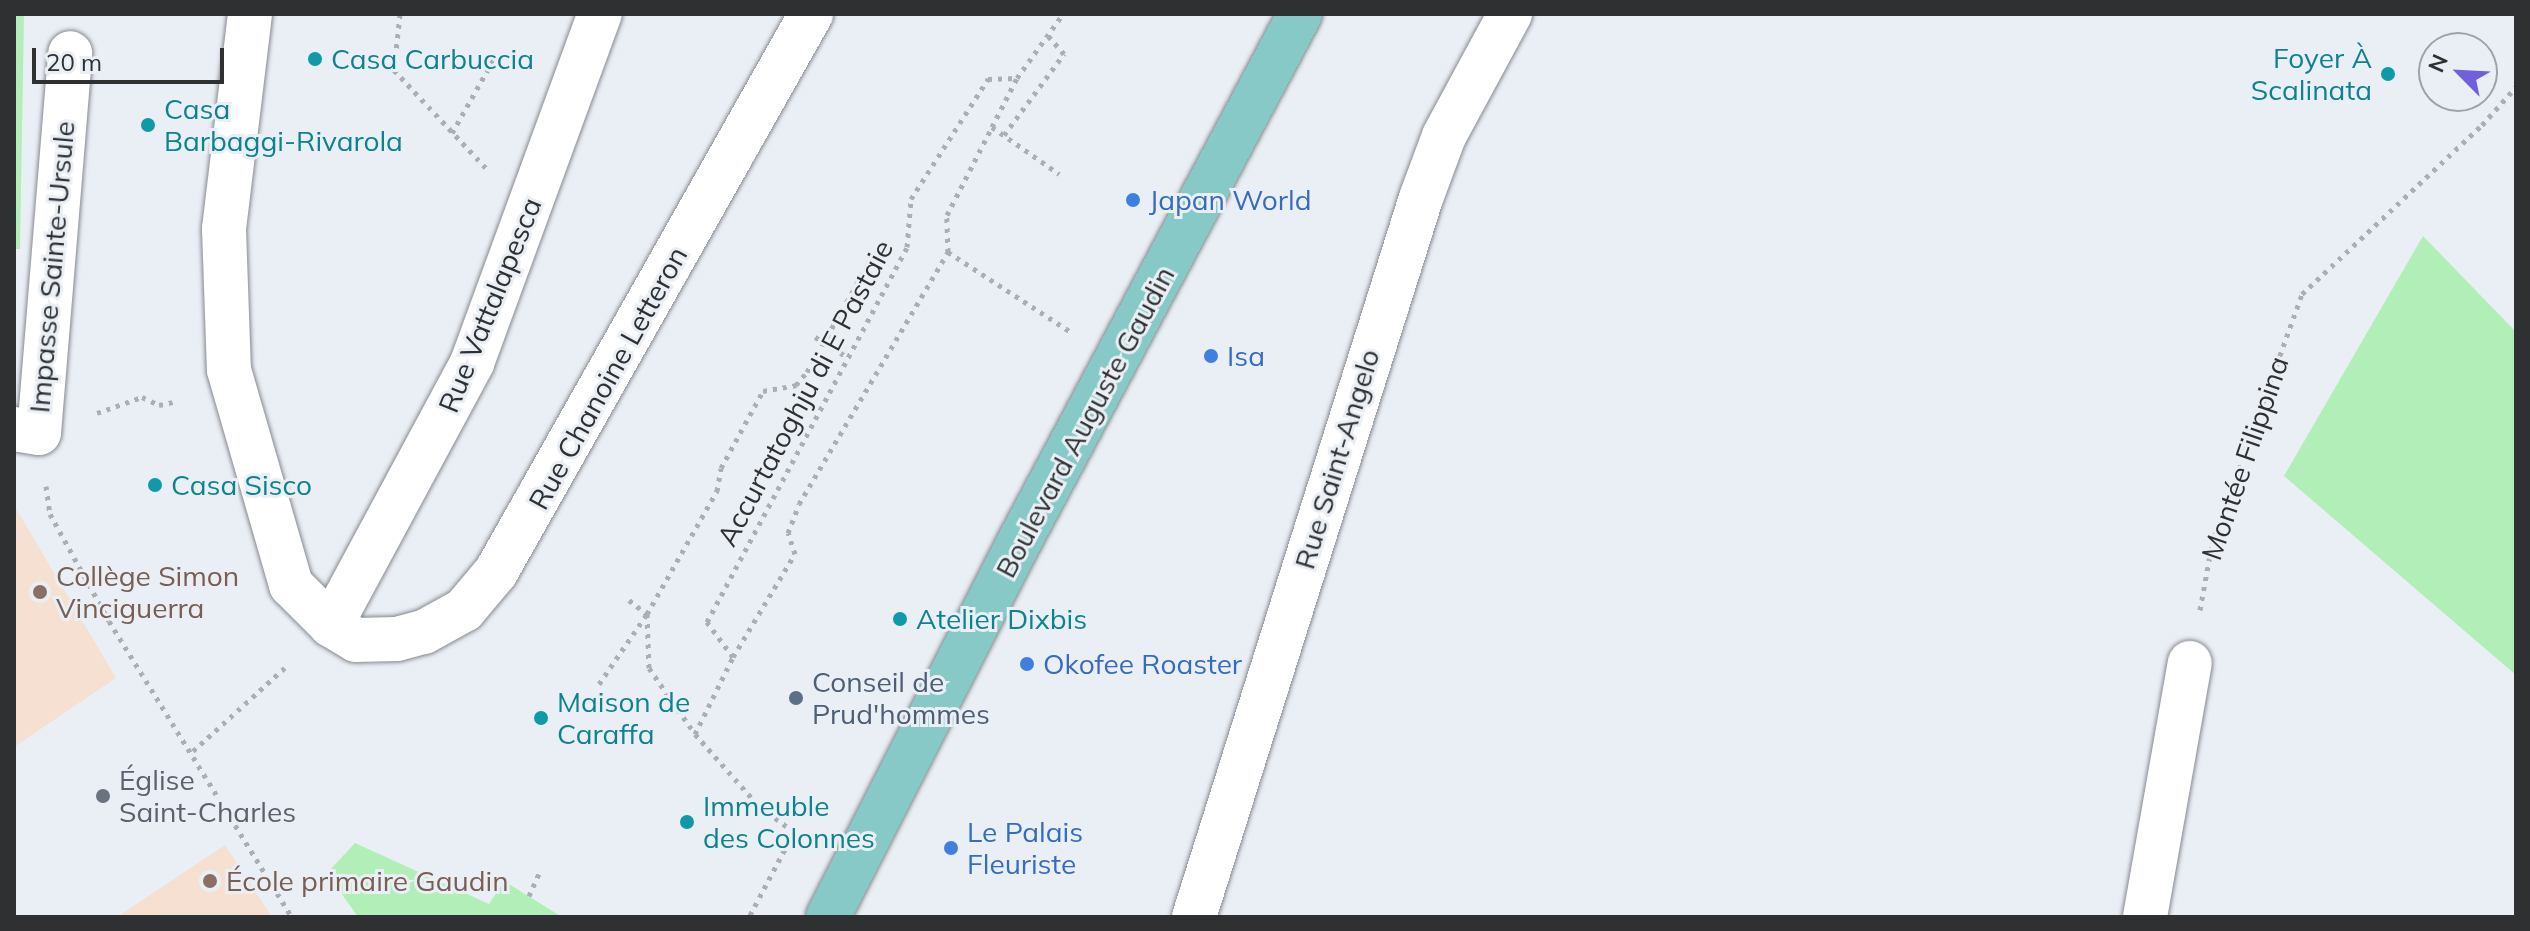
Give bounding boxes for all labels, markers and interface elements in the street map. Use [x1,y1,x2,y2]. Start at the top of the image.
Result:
scale bar [36,32,228,82]
north arrow [2418,32,2498,112]
place label: Foyer À Scalinata [2251,41,2372,107]
place label: Casa Carbuccia [331,42,534,76]
text: 20 m [46,47,102,77]
marker: Casa Carbuccia [306,50,324,68]
text: N [2422,50,2454,76]
marker: Foyer À Scalinata [2379,65,2397,83]
place label: Casa Barbaggi-Rivarola [164,92,403,158]
marker: Casa Barbaggi-Rivarola [139,116,157,134]
street label: Impasse Sainte-Ursule [23,120,81,414]
place label: Japan World [1149,183,1311,217]
marker: Japan World [1124,191,1142,209]
street label: Rue Vattalapesca [432,193,548,417]
street label: Accurtatoghju di E Pastaie [710,234,900,552]
street label: Rue Chanoine Letteron [522,241,694,515]
street label: Boulevard Auguste Gaudin [989,261,1181,583]
place label: Isa [1227,339,1265,373]
street label: Rue Saint-Angelo [1288,345,1386,573]
marker: Isa [1202,347,1220,365]
street label: Montée Filippina [2194,352,2296,564]
place label: Casa Sisco [171,468,312,502]
marker: Casa Sisco [146,476,164,494]
place label: Collège Simon Vinciguerra [56,559,239,625]
marker: Collège Simon Vinciguerra [31,583,49,601]
place label: Atelier Dixbis [916,602,1087,636]
marker: Atelier Dixbis [891,610,909,628]
place label: Okofee Roaster [1043,647,1242,681]
marker: Okofee Roaster [1018,655,1036,673]
place label: Conseil de Prud'hommes [812,665,990,731]
place label: Maison de Caraffa [557,685,690,751]
marker: Conseil de Prud'hommes [787,689,805,707]
marker: Maison de Caraffa [532,709,550,727]
place label: Église Saint-Charles [119,763,296,829]
marker: Église Saint-Charles [94,787,112,805]
place label: Immeuble des Colonnes [703,789,875,855]
marker: Immeuble des Colonnes [678,813,696,831]
place label: Le Palais Fleuriste [967,815,1083,881]
marker: Le Palais Fleuriste [942,839,960,857]
place label: École primaire Gaudin [226,864,509,898]
marker: École primaire Gaudin [201,872,219,890]

